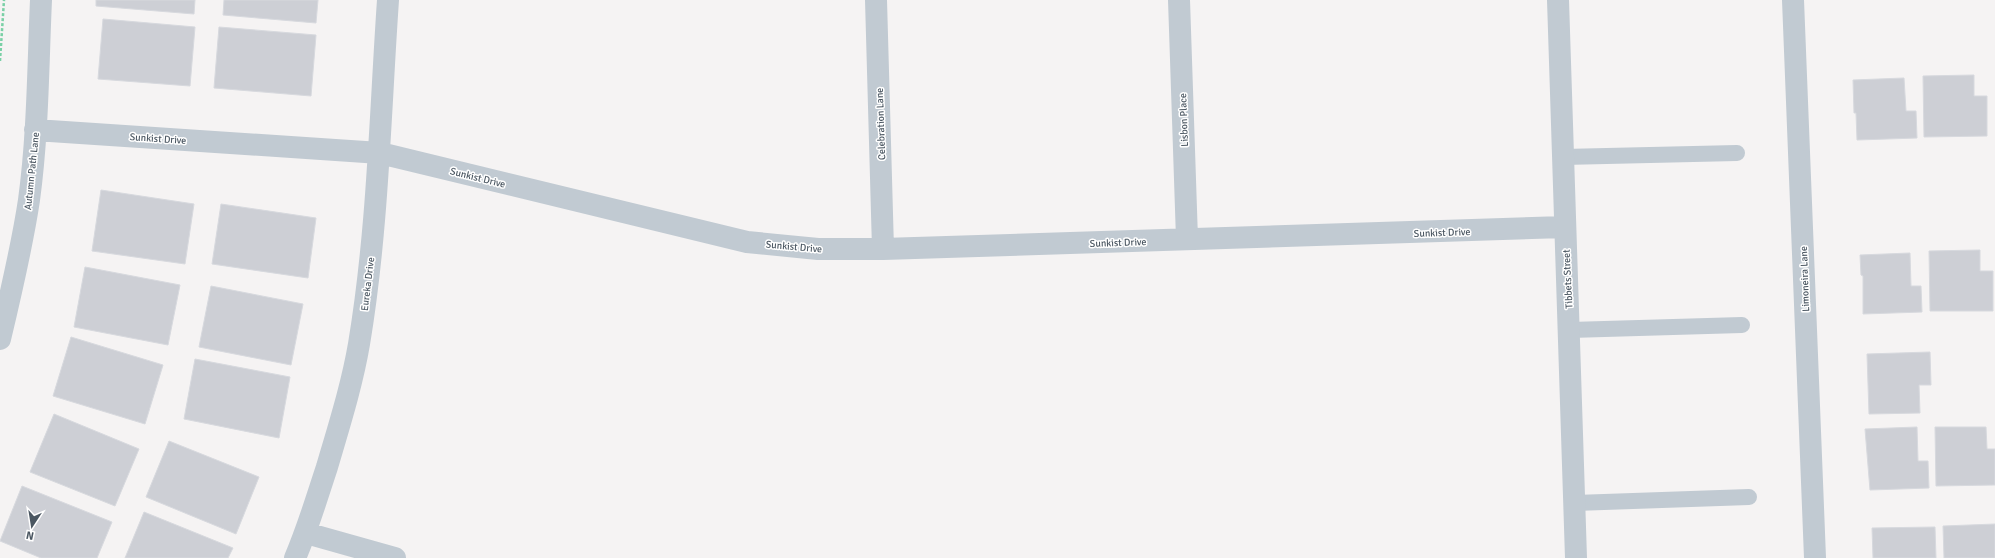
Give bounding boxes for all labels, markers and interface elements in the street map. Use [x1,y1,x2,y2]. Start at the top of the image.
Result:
street label: Celebration Lane [874,88,888,160]
street label: Lisbon Place [1177,93,1191,147]
street label: Sunkist Drive [129,131,187,147]
street label: Autumn Path Lane [22,132,42,211]
street label: Sunkist Drive [449,165,507,191]
street label: Sunkist Drive [1414,226,1471,240]
street label: Sunkist Drive [1090,236,1147,250]
street label: Sunkist Drive [765,239,823,255]
street label: Limoneira Lane [1798,246,1812,312]
street label: Tibbets Street [1560,249,1576,309]
street label: Eureka Drive [359,257,377,312]
north arrow [12,506,52,546]
text: N [25,528,35,542]

